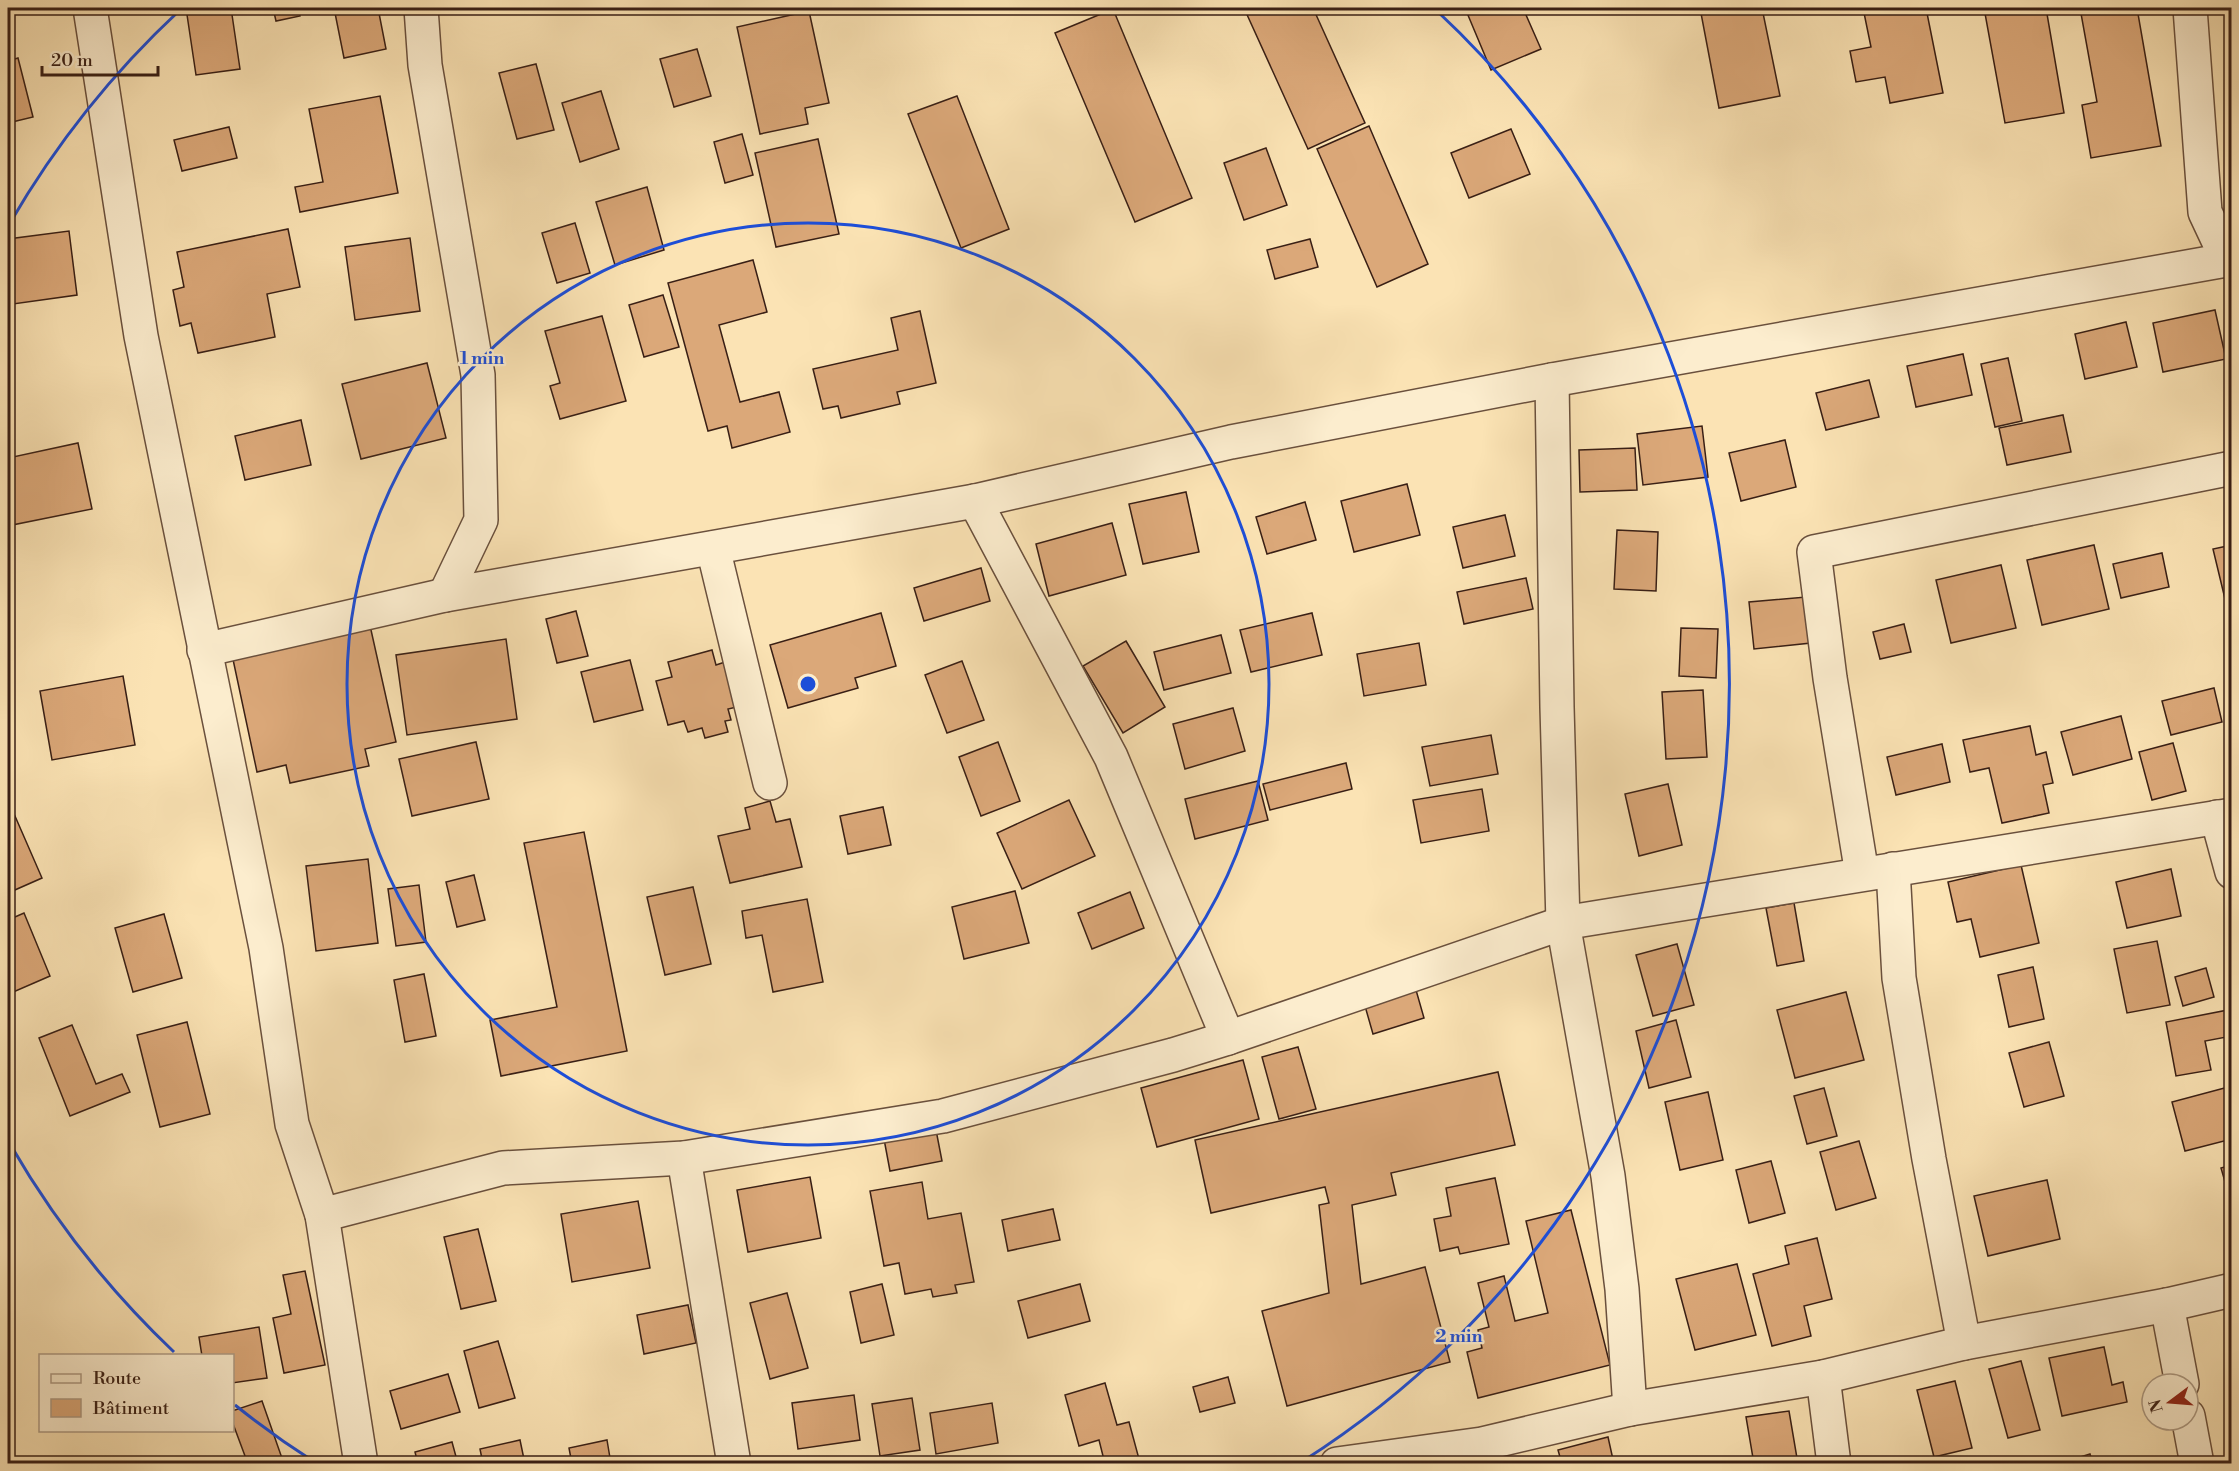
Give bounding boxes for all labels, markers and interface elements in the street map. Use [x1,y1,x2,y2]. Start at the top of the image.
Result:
scale bar [42,39,158,77]
text: 20 m [51,49,93,72]
text: 1 min [460,347,504,370]
centre of rings [798,674,818,694]
text: 2 min [1435,1325,1483,1348]
legend [39,1354,234,1432]
text: Route [93,1367,141,1390]
north arrow [2140,1372,2200,1432]
text: Bâtiment [92,1397,170,1420]
text: N [2145,1397,2168,1415]

